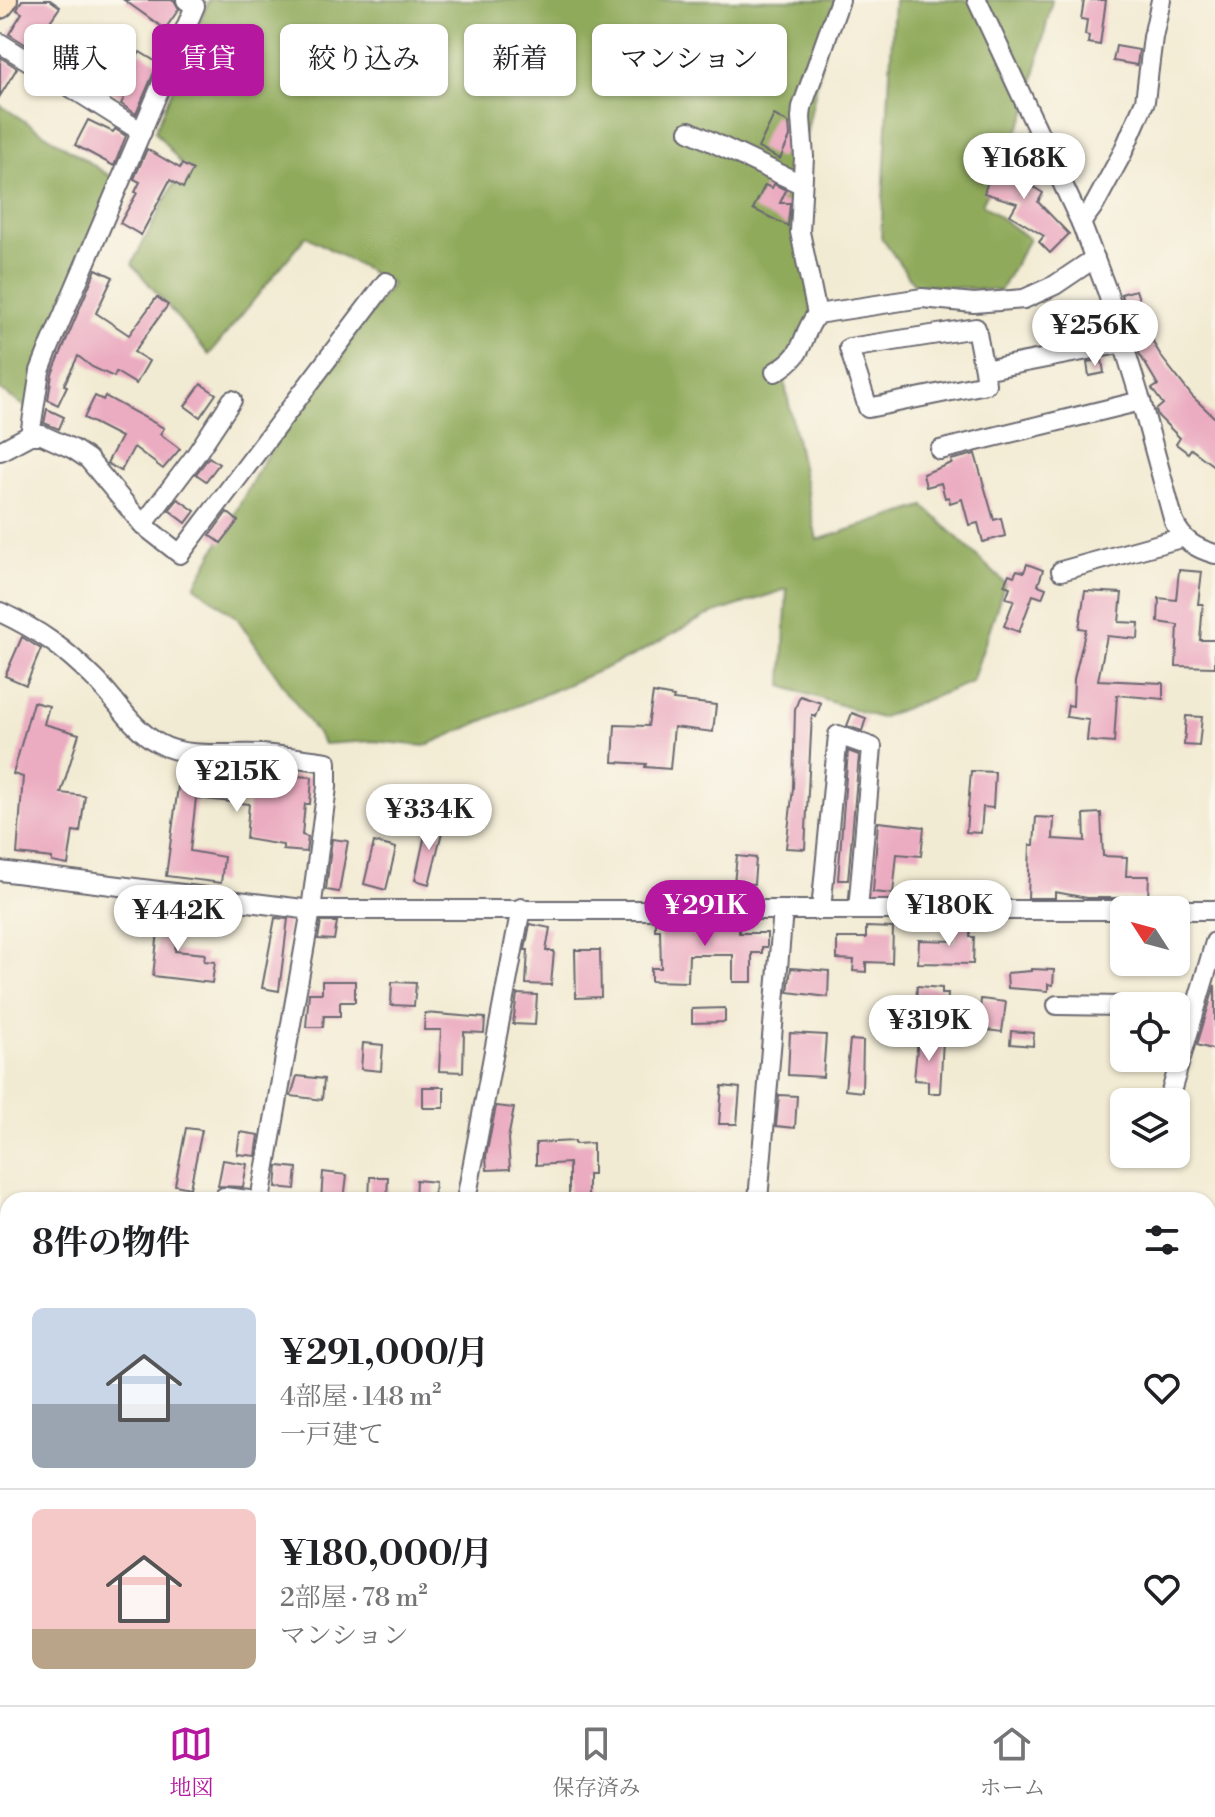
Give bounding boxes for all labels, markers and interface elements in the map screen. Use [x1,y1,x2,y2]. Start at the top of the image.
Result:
chip: 購入 [24,24,136,96]
chip: 賃貸 [152,24,264,96]
chip: 絞り込み [280,24,448,96]
chip: 新着 [464,24,576,96]
chip: マンション [592,24,787,96]
pin: ¥168K [968,133,1080,201]
text: ¥168K [981,143,1067,175]
pin: ¥256K [1039,300,1151,368]
text: ¥256K [1050,310,1140,342]
pin: ¥215K [181,746,293,814]
text: ¥215K [194,756,280,788]
pin: ¥334K [373,784,485,852]
text: ¥334K [384,794,474,826]
pin: ¥291K [649,880,761,948]
pin: ¥180K [893,880,1005,948]
pin: ¥442K [122,885,234,953]
text: ¥291K [662,890,748,922]
text: ¥180K [905,890,993,922]
text: ¥442K [132,895,224,927]
north arrow [1110,896,1190,976]
map controls [1110,896,1190,1168]
button: locate [1110,992,1190,1072]
pin: ¥319K [873,995,985,1063]
text: ¥319K [887,1005,971,1037]
button: layers [1110,1088,1190,1168]
icon: filters [1140,1218,1184,1262]
text: 8件の物件 [32,1223,190,1265]
text: ¥291,000/月 [280,1333,489,1375]
icon: home [96,1340,192,1436]
icon: heart [1140,1366,1184,1410]
text: 4部屋 · 148 m² [280,1381,441,1413]
text: 一戸建て [280,1419,384,1451]
text: ¥180,000/月 [280,1534,493,1576]
icon: home [96,1541,192,1637]
icon: heart [1140,1567,1184,1611]
text: 2部屋 · 78 m² [280,1582,428,1614]
text: マンション [280,1620,409,1652]
tab: 地図 [169,1722,214,1802]
tab: 保存済み [552,1722,641,1802]
tab: ホーム [979,1722,1046,1802]

